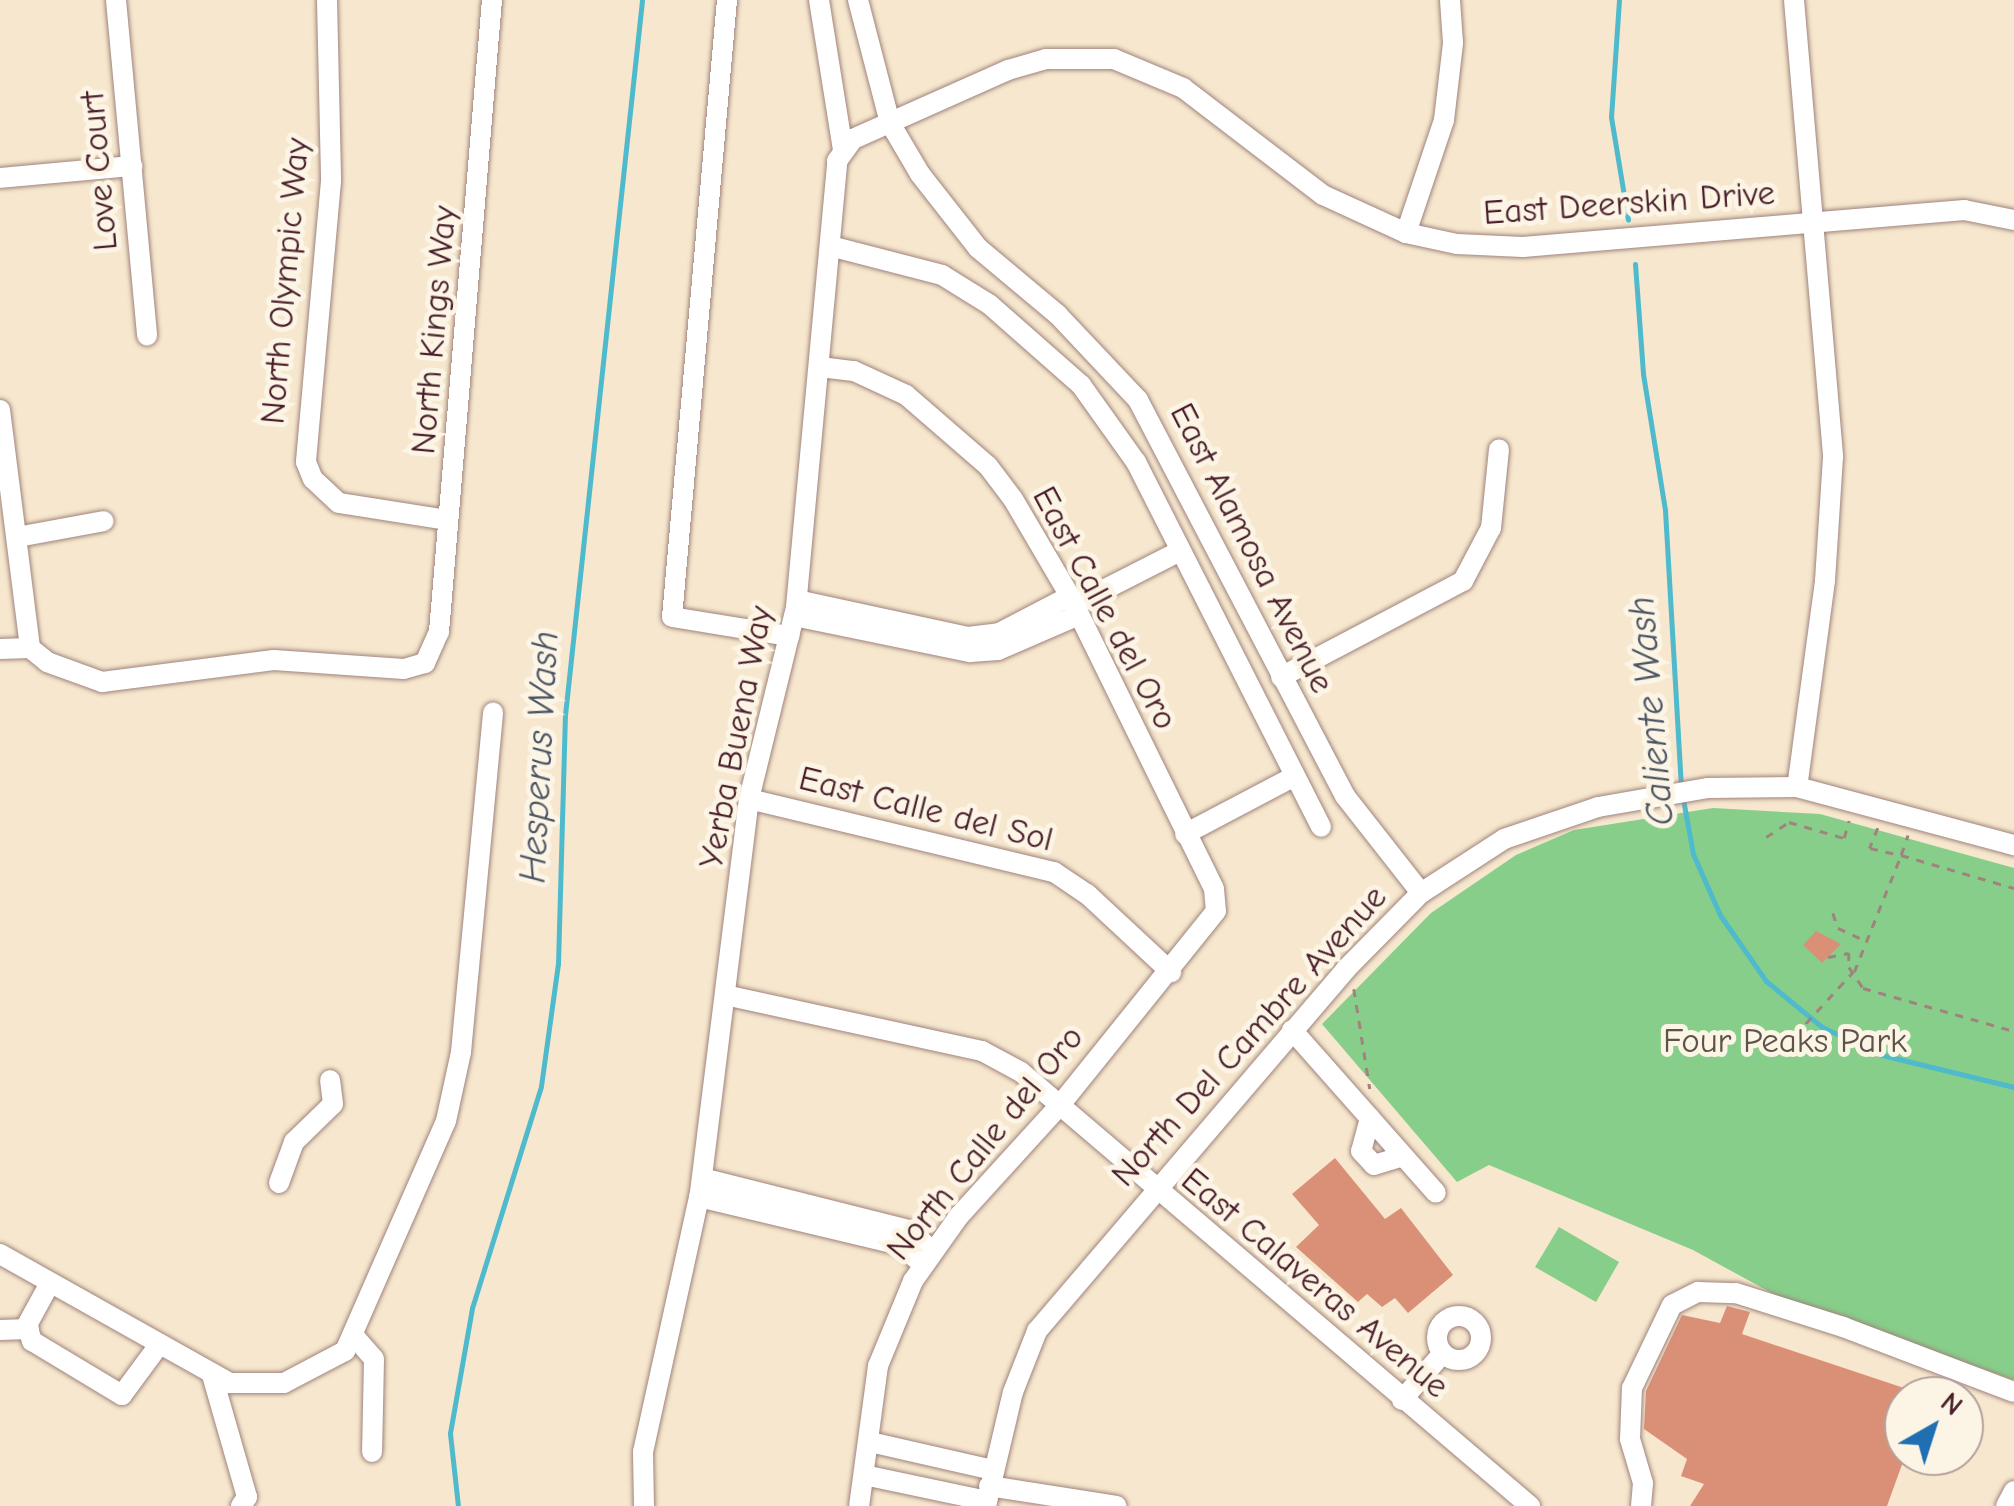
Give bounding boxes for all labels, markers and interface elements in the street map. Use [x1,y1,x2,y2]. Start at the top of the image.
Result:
street label: Love Court [71,89,127,253]
street label: North Olympic Way [252,136,318,426]
street label: East Deerskin Drive [1482,172,1776,234]
street label: North Kings Way [402,204,466,456]
street label: East Alamosa Avenue [1161,396,1343,700]
street label: East Calle del Oro [1023,479,1187,737]
water label: Caliente Wash [1619,595,1685,827]
street label: Yerba Buena Way [690,602,782,872]
water label: Hesperus Wash [511,630,569,884]
street label: East Calle del Sol [795,757,1057,861]
street label: North Del Cambre Avenue [1103,877,1395,1195]
street label: North Calle del Oro [878,1017,1092,1269]
park label: Four Peaks Park [1663,1020,1907,1062]
street label: East Calaveras Avenue [1173,1159,1457,1407]
north arrow [1884,1376,1984,1476]
text: N [1934,1386,1969,1422]

